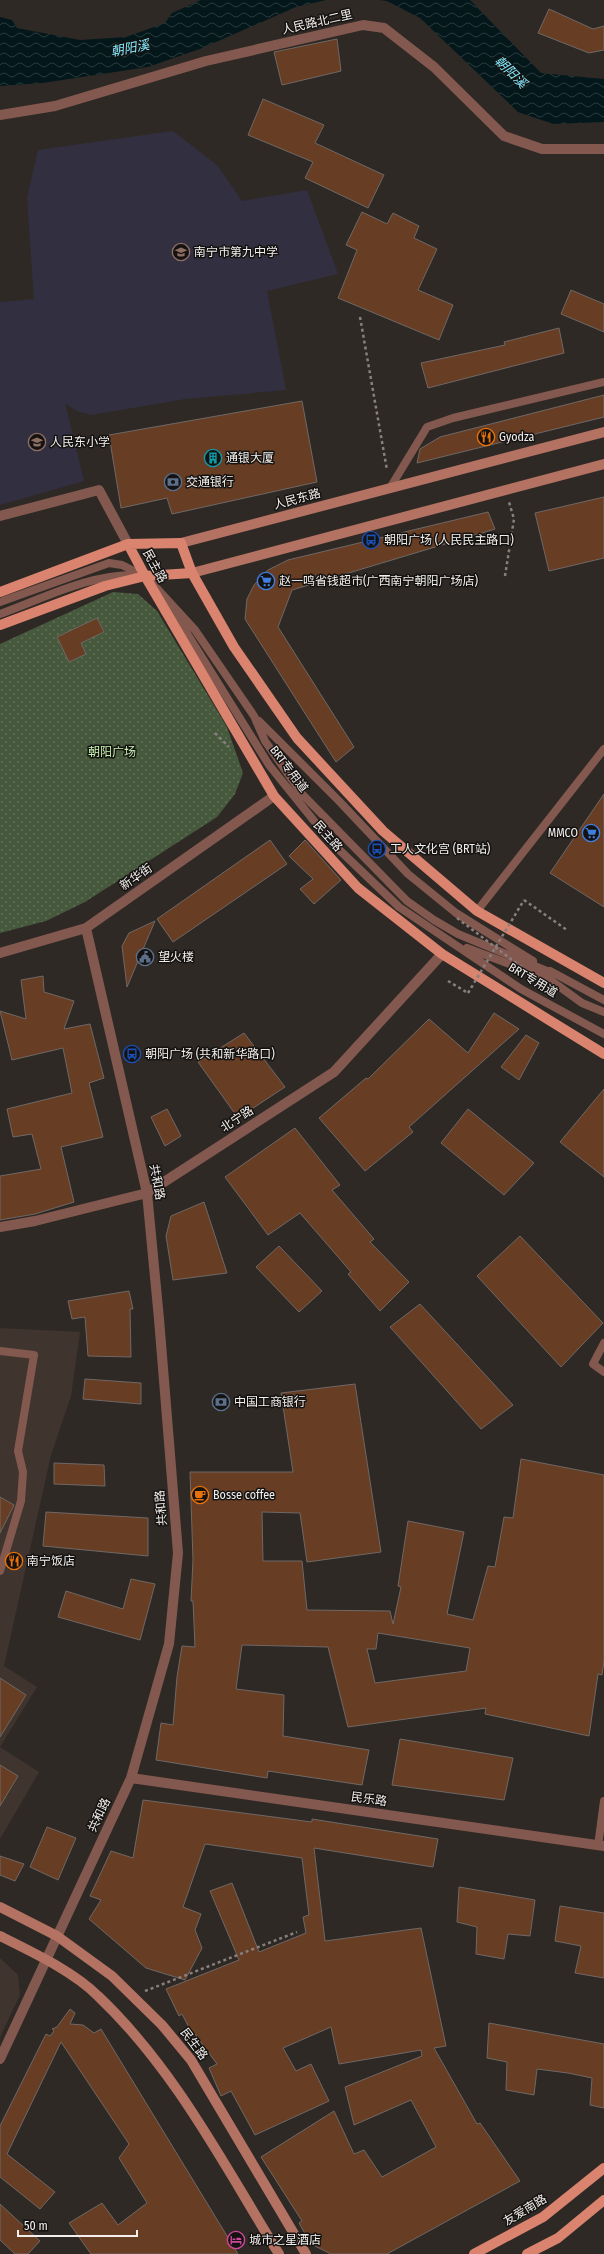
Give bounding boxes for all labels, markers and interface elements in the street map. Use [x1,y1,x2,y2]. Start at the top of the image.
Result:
street label: 人民路北二里 [280,7,354,37]
water label: 朝阳溪 [109,37,153,59]
water label: 朝阳溪 [492,53,532,93]
school or university icon: 南宁市第九中学 [171,242,191,262]
place label: 南宁市第九中学 [194,245,278,259]
restaurant icon: Gyodza [476,427,496,447]
place label: Gyodza [499,430,535,444]
school or university icon: 人民东小学 [27,432,47,452]
place label: 人民东小学 [50,435,110,449]
building icon: 通银大厦 [203,448,223,468]
place label: 通银大厦 [226,451,274,465]
bank icon: 交通银行 [163,472,183,492]
place label: 交通银行 [186,475,234,489]
street label: 人民东路 [272,486,322,512]
bus stop icon: 朝阳广场 (人民民主路口) [361,530,381,550]
place label: 朝阳广场 (人民民主路口) [384,533,514,547]
street label: 民主路 [140,547,170,585]
supermarket icon: 赵一鸣省钱超市(广西南宁朝阳广场店) [256,571,276,591]
place label: 赵一鸣省钱超市(广西南宁朝阳广场店) [279,574,479,588]
street label: BRT专用道 [267,743,311,795]
park label: 朝阳广场 [88,745,136,759]
street label: 民主路 [311,818,345,854]
supermarket icon: MMCO [581,823,601,843]
place label: MMCO [548,826,578,840]
bus stop icon: 工人文化宫 (BRT站) [367,839,387,859]
place label: 工人文化宫 (BRT站) [390,842,491,856]
street label: 新华街 [117,861,155,893]
public building icon: 望火楼 [135,947,155,967]
place label: 望火楼 [158,950,194,964]
street label: BRT专用道 [506,960,560,1000]
bus stop icon: 朝阳广场 (共和新华路口) [122,1044,142,1064]
place label: 朝阳广场 (共和新华路口) [145,1047,275,1061]
street label: 北宁路 [218,1103,256,1135]
street label: 共和路 [147,1163,167,1201]
bank icon: 中国工商银行 [211,1392,231,1412]
place label: 中国工商银行 [234,1395,306,1409]
cafe icon: Bosse coffee [190,1485,210,1505]
place label: Bosse coffee [213,1488,275,1502]
street label: 共和路 [152,1489,170,1527]
restaurant icon: 南宁饭店 [4,1551,24,1571]
place label: 南宁饭店 [27,1554,75,1568]
street label: 民乐路 [350,1790,388,1808]
street label: 共和路 [85,1796,113,1834]
street label: 民生路 [178,2025,210,2063]
street label: 友爱南路 [501,2192,549,2228]
scale bar [18,2212,137,2238]
text: 50 m [24,2219,48,2233]
hotel icon: 城市之星酒店 [226,2230,246,2250]
place label: 城市之星酒店 [249,2233,321,2247]

